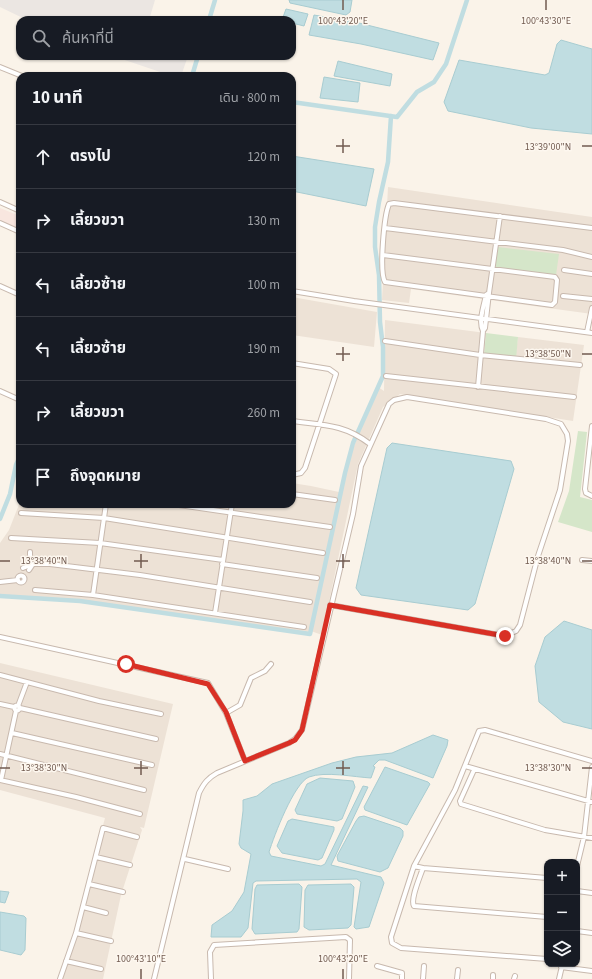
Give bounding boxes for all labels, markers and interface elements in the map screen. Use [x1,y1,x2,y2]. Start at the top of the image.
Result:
text: 100°43'20"E [318,14,368,28]
text: 100°43'30"E [521,14,571,28]
search box [16,16,296,60]
icon: search [30,27,52,49]
text: ค้นหาที่นี่ [62,28,114,49]
text: 10 นาที [32,86,83,110]
text: เดิน · 800 m [219,89,280,107]
text: 13°39'00"N [525,140,571,154]
icon: ahead [32,146,54,168]
text: ตรงไป [70,146,111,167]
text: 120 m [247,148,280,166]
icon: right [32,210,54,232]
text: เลี้ยวขวา [70,210,124,231]
text: 130 m [247,212,280,230]
icon: left [32,274,54,296]
text: เลี้ยวซ้าย [70,274,126,295]
text: 100 m [247,276,280,294]
icon: left [32,338,54,360]
text: เลี้ยวซ้าย [70,338,126,359]
text: 190 m [247,340,280,358]
text: 13°38'50"N [525,347,571,361]
icon: right [32,402,54,424]
text: เลี้ยวขวา [70,402,124,423]
text: 260 m [247,404,280,422]
icon: arrive [32,466,54,488]
text: ถึงจุดหมาย [70,466,141,487]
text: 13°38'40"N [21,554,67,568]
text: 13°38'40"N [525,554,571,568]
route end [496,627,514,645]
route start [117,655,135,673]
text: 13°38'30"N [21,761,67,775]
text: 13°38'30"N [525,761,571,775]
map controls [544,859,580,967]
button: + [544,859,580,895]
button: − [544,895,580,931]
button: layers [544,931,580,967]
text: 100°43'10"E [116,952,166,966]
text: 100°43'20"E [318,952,368,966]

